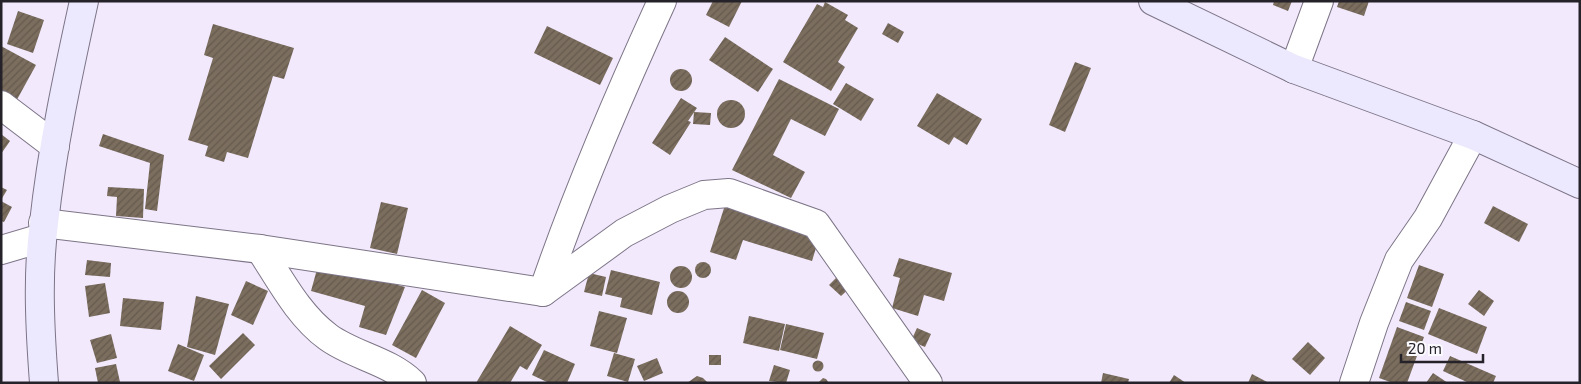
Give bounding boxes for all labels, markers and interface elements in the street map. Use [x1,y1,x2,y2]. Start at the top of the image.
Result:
scale bar [1401,332,1484,364]
text: 20 m [1408,339,1442,357]

